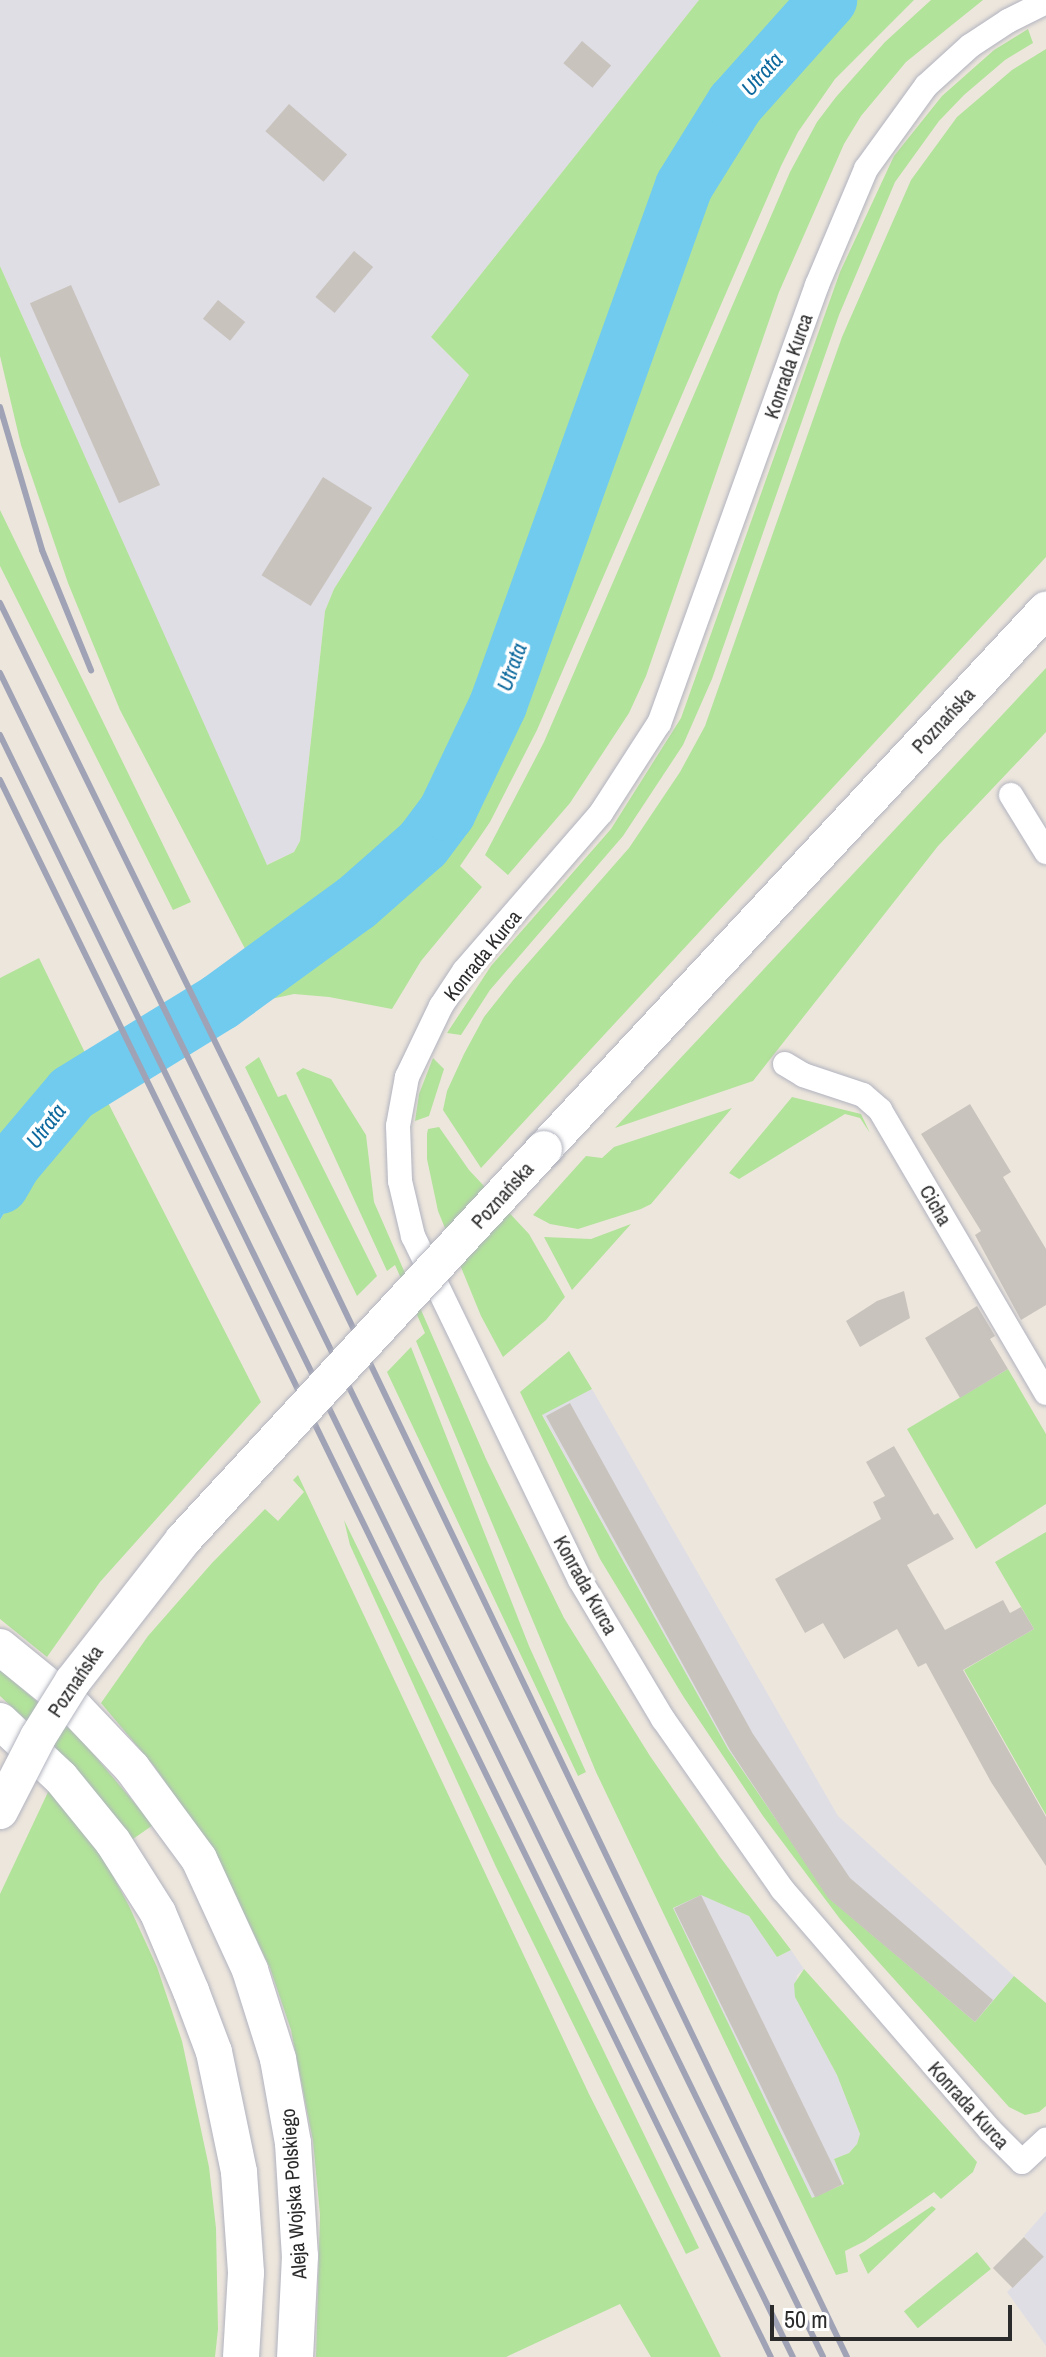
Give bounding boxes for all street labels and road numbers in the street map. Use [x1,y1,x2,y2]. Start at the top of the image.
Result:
street label: Konrada Kurca [759,310,817,422]
street label: Poznańska [907,682,979,758]
street label: Konrada Kurca [438,905,526,1005]
street label: Poznańska [466,1157,538,1233]
street label: Cicha [915,1180,957,1230]
street label: Konrada Kurca [549,1531,623,1639]
street label: Poznańska [42,1641,108,1721]
street label: Konrada Kurca [923,2056,1015,2154]
street label: Aleja Wojska Polskiego [275,2108,311,2280]

